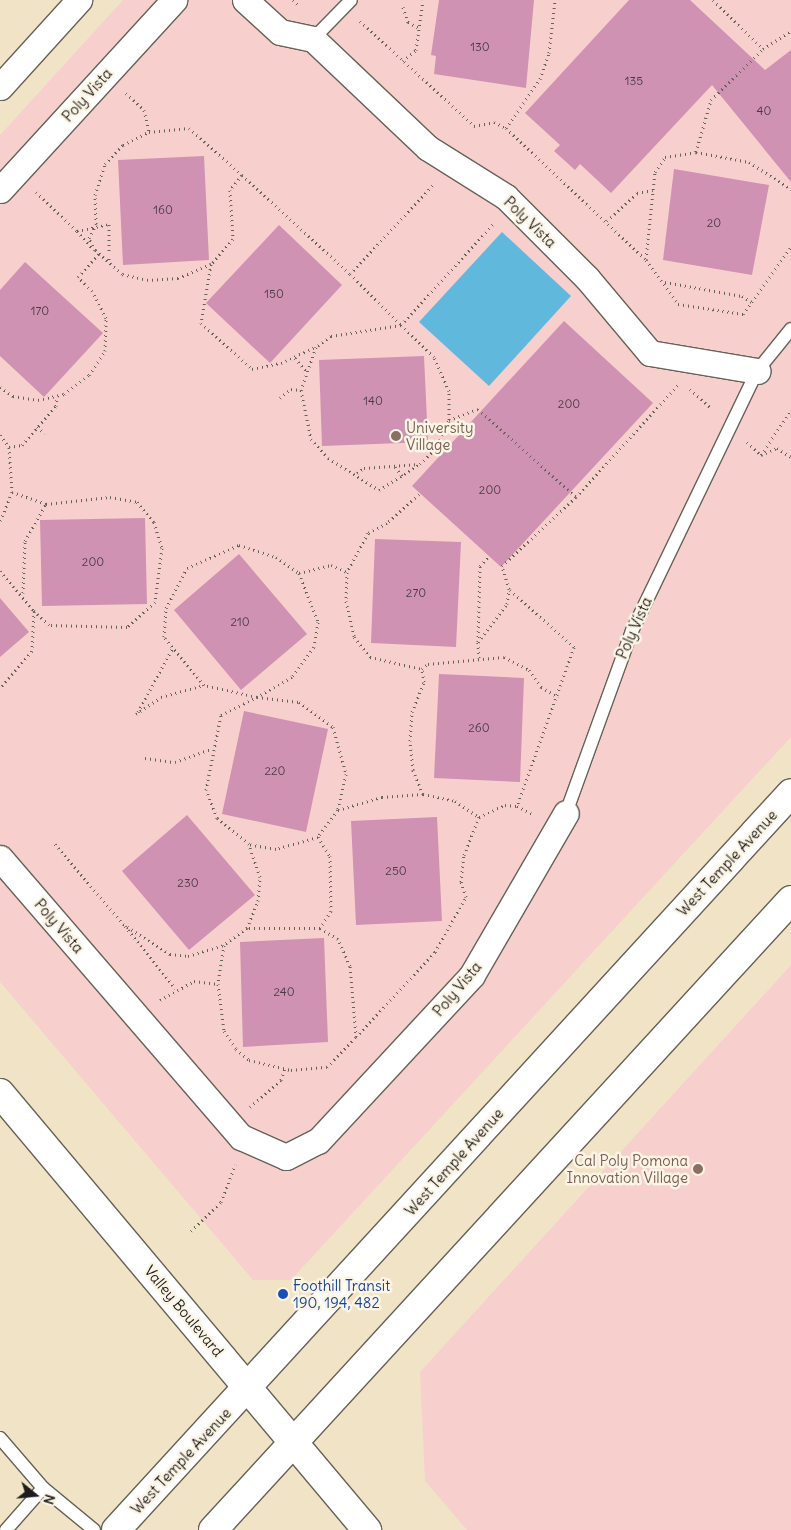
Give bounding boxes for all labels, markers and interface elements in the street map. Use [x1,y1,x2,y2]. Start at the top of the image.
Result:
house number: 130 [470,40,490,54]
street label: Poly Vista [58,65,116,125]
house number: 135 [625,74,643,88]
house number: 40 [757,104,771,118]
street label: Poly Vista [500,193,560,251]
house number: 160 [153,203,173,217]
house number: 20 [707,216,721,230]
house number: 150 [264,287,284,301]
house number: 170 [31,304,49,318]
house number: 140 [363,394,383,408]
house number: 200 [558,397,580,411]
place label: University Village [406,418,473,453]
marker: University Village [390,430,402,442]
house number: 200 [479,483,501,497]
house number: 200 [82,555,104,569]
house number: 270 [406,586,426,600]
street label: Poly Vista [612,594,656,662]
house number: 210 [230,615,250,629]
house number: 260 [468,721,490,735]
house number: 220 [264,764,286,778]
street label: West Temple Avenue [673,806,781,920]
house number: 250 [385,864,407,878]
house number: 230 [177,876,199,890]
street label: Poly Vista [31,895,87,957]
street label: Poly Vista [429,958,485,1020]
house number: 240 [273,985,295,999]
street label: West Temple Avenue [401,1105,507,1219]
place label: Cal Poly Pomona Innovation Village [566,1151,688,1186]
marker: Cal Poly Pomona Innovation Village [692,1163,704,1175]
street label: Valley Boulevard [141,1262,227,1360]
place label: Foothill Transit 190, 194, 482 [293,1276,390,1311]
marker: Foothill Transit 190, 194, 482 [277,1288,289,1300]
street label: West Temple Avenue [127,1404,235,1518]
north arrow [10,1470,60,1520]
text: N [39,1492,59,1507]

